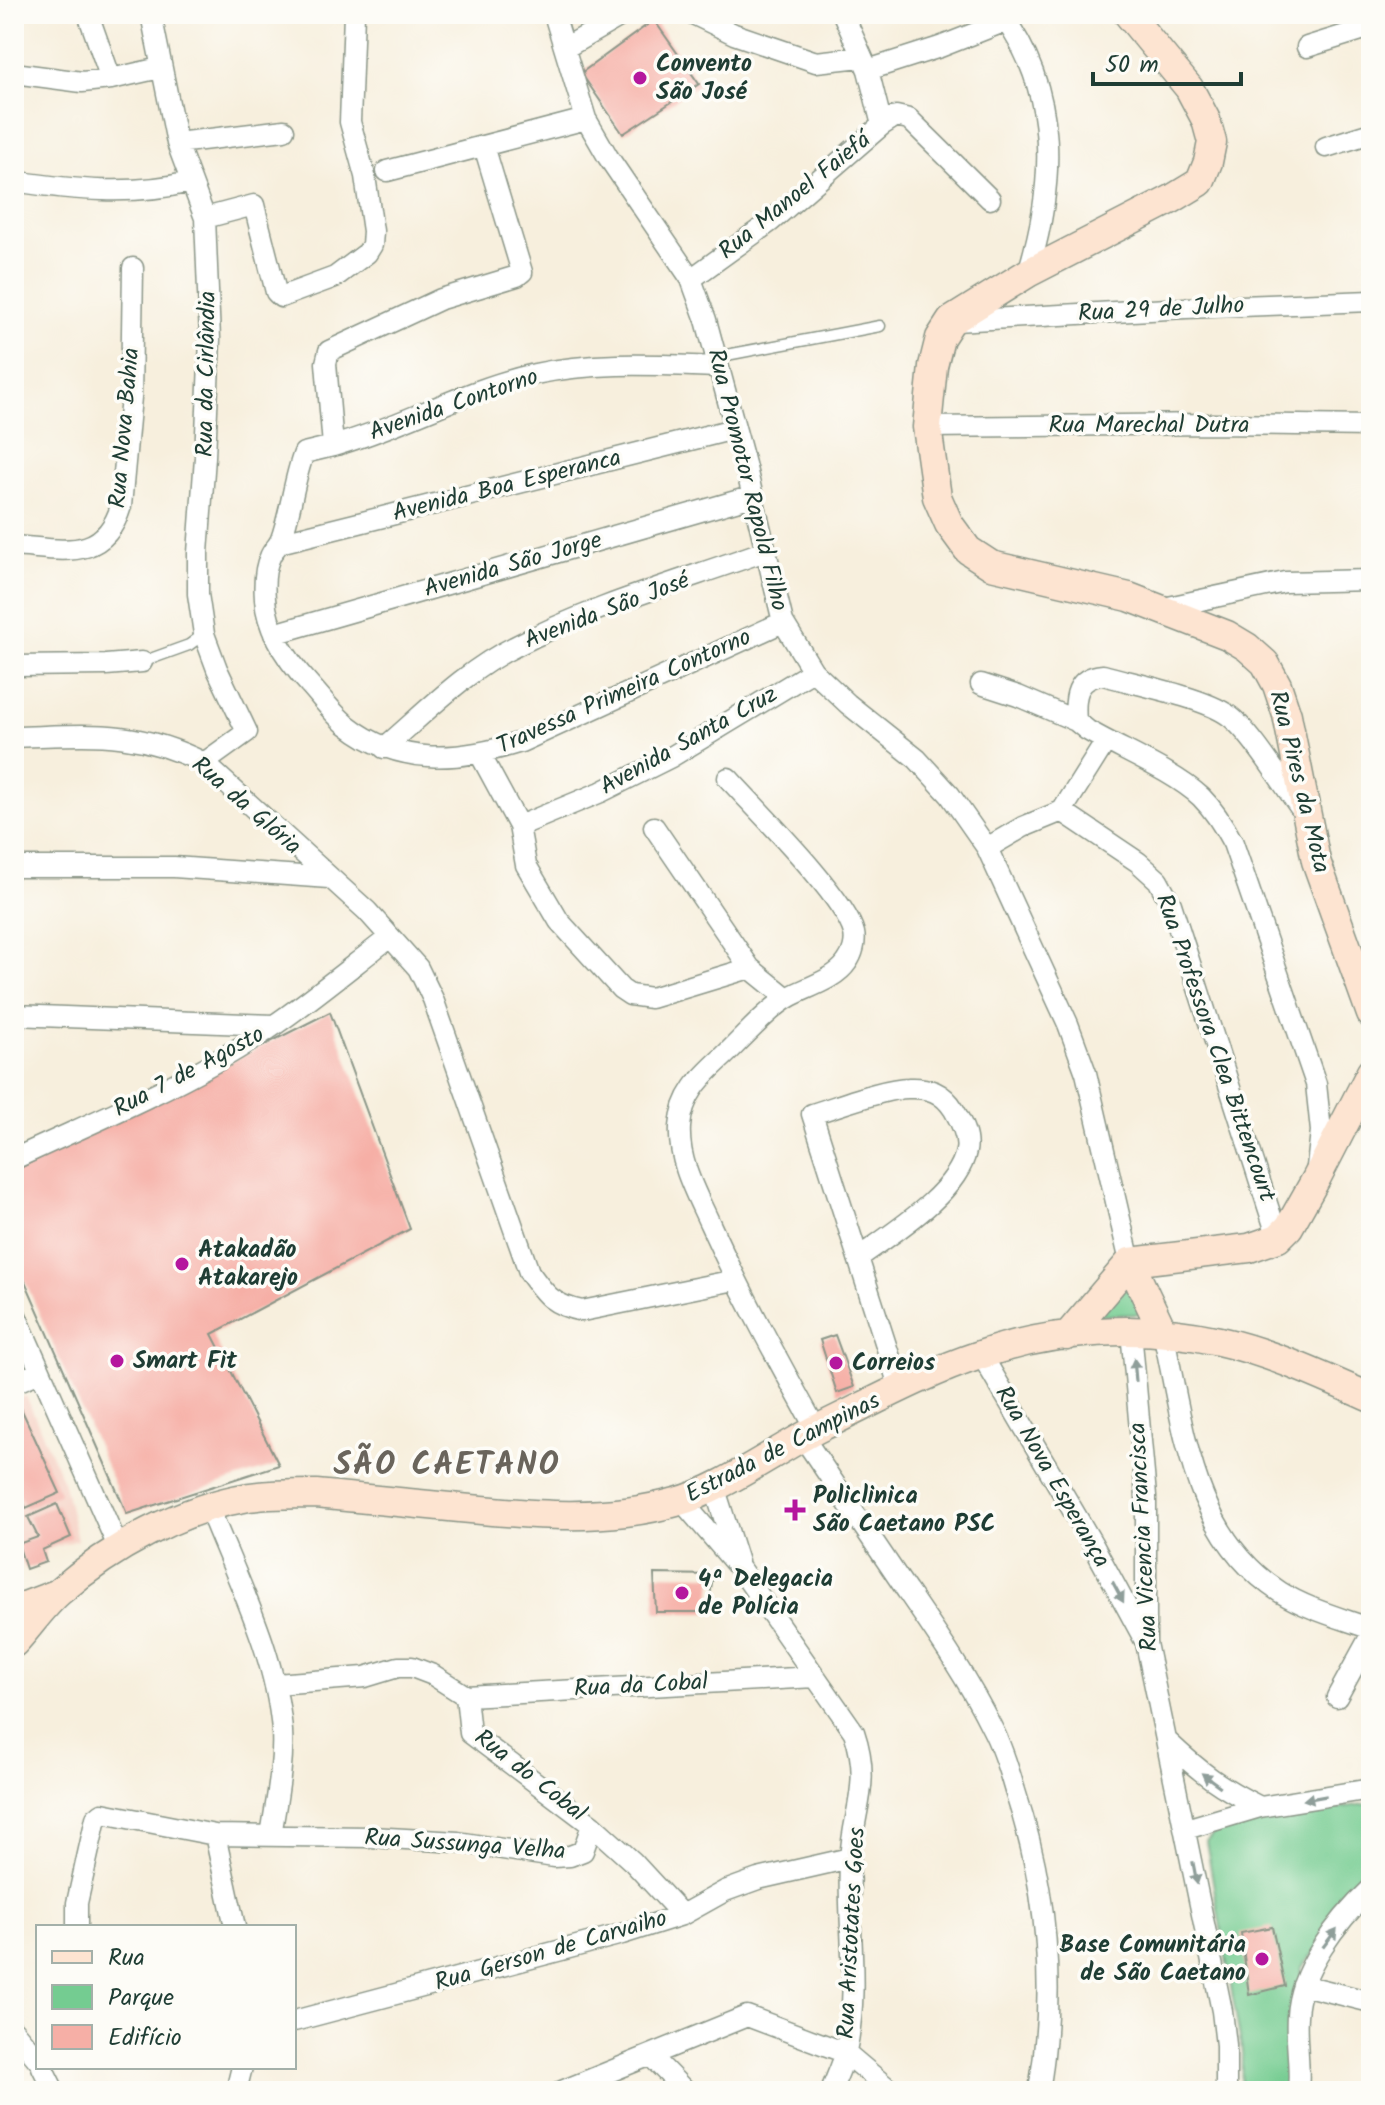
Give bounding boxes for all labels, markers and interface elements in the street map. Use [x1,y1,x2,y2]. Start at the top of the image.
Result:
scale bar [1093,36,1241,86]
place label: Convento São José [656,45,752,112]
text: 50 m [1105,46,1159,85]
marker: Convento São José [631,69,649,87]
street label: Rua Manoel Faiefá [710,120,882,270]
street label: Rua 29 de Julho [1077,286,1245,334]
street label: Rua da Cirlândia [186,291,228,457]
street label: Rua Promotor Rapold Filho [696,345,798,615]
street label: Rua Nova Bahia [99,346,151,510]
street label: Avenida Contorno [364,358,544,452]
street label: Rua Marechal Dutra [1048,406,1250,445]
street label: Avenida Boa Esperanca [389,439,625,533]
street label: Avenida São Jorge [419,521,607,609]
street label: Avenida São José [519,561,697,660]
street label: Travessa Primeira Contorno [490,618,758,766]
street label: Avenida Santa Cruz [593,676,785,806]
street label: Rua Pires da Mota [1257,687,1341,877]
street label: Rua da Glória [182,747,310,865]
street label: Rua Professora Clea Bittencourt [1144,889,1286,1208]
street label: Rua 7 de Agosto [106,1016,272,1128]
place label: Atakadão Atakarejo [198,1231,298,1298]
marker: Atakadão Atakarejo [173,1255,191,1273]
place label: Smart Fit [133,1342,238,1381]
place label: Correios [852,1344,935,1383]
marker: Smart Fit [108,1352,126,1370]
marker: Correios [827,1354,845,1372]
one-way arrow [1128,1357,1141,1382]
street label: Rua Nova Esperança [984,1378,1120,1576]
street label: Estrada de Campinas [679,1382,887,1514]
street label: Rua Vicencia Francisca [1119,1421,1169,1653]
district label: SÃO CAETANO [333,1440,561,1491]
place label: Policlinica São Caetano PSC [813,1477,995,1544]
marker: Policlinica São Caetano PSC [784,1499,806,1521]
place label: 4ª Delegacia de Polícia [698,1560,833,1627]
one-way arrow [1111,1580,1125,1603]
marker: 4ª Delegacia de Polícia [673,1584,691,1602]
street label: Rua da Cobal [573,1663,709,1709]
street label: Rua do Cobal [465,1719,595,1833]
one-way arrow [1200,1772,1221,1788]
one-way arrow [1303,1792,1328,1805]
street label: Rua Sussunga Velha [363,1819,567,1871]
street label: Rua Aristotates Goes [827,1826,877,2040]
one-way arrow [1189,1861,1201,1886]
street label: Rua Gerson de Carvaiho [430,1899,672,2003]
legend [36,1925,296,2069]
place label: Base Comunitária de São Caetano [1060,1926,1246,1993]
one-way arrow [1322,1928,1338,1948]
text: Rua [108,1939,145,1978]
marker: Base Comunitária de São Caetano [1253,1950,1271,1968]
text: Parque [108,1979,174,2018]
text: Edifício [108,2019,182,2058]

